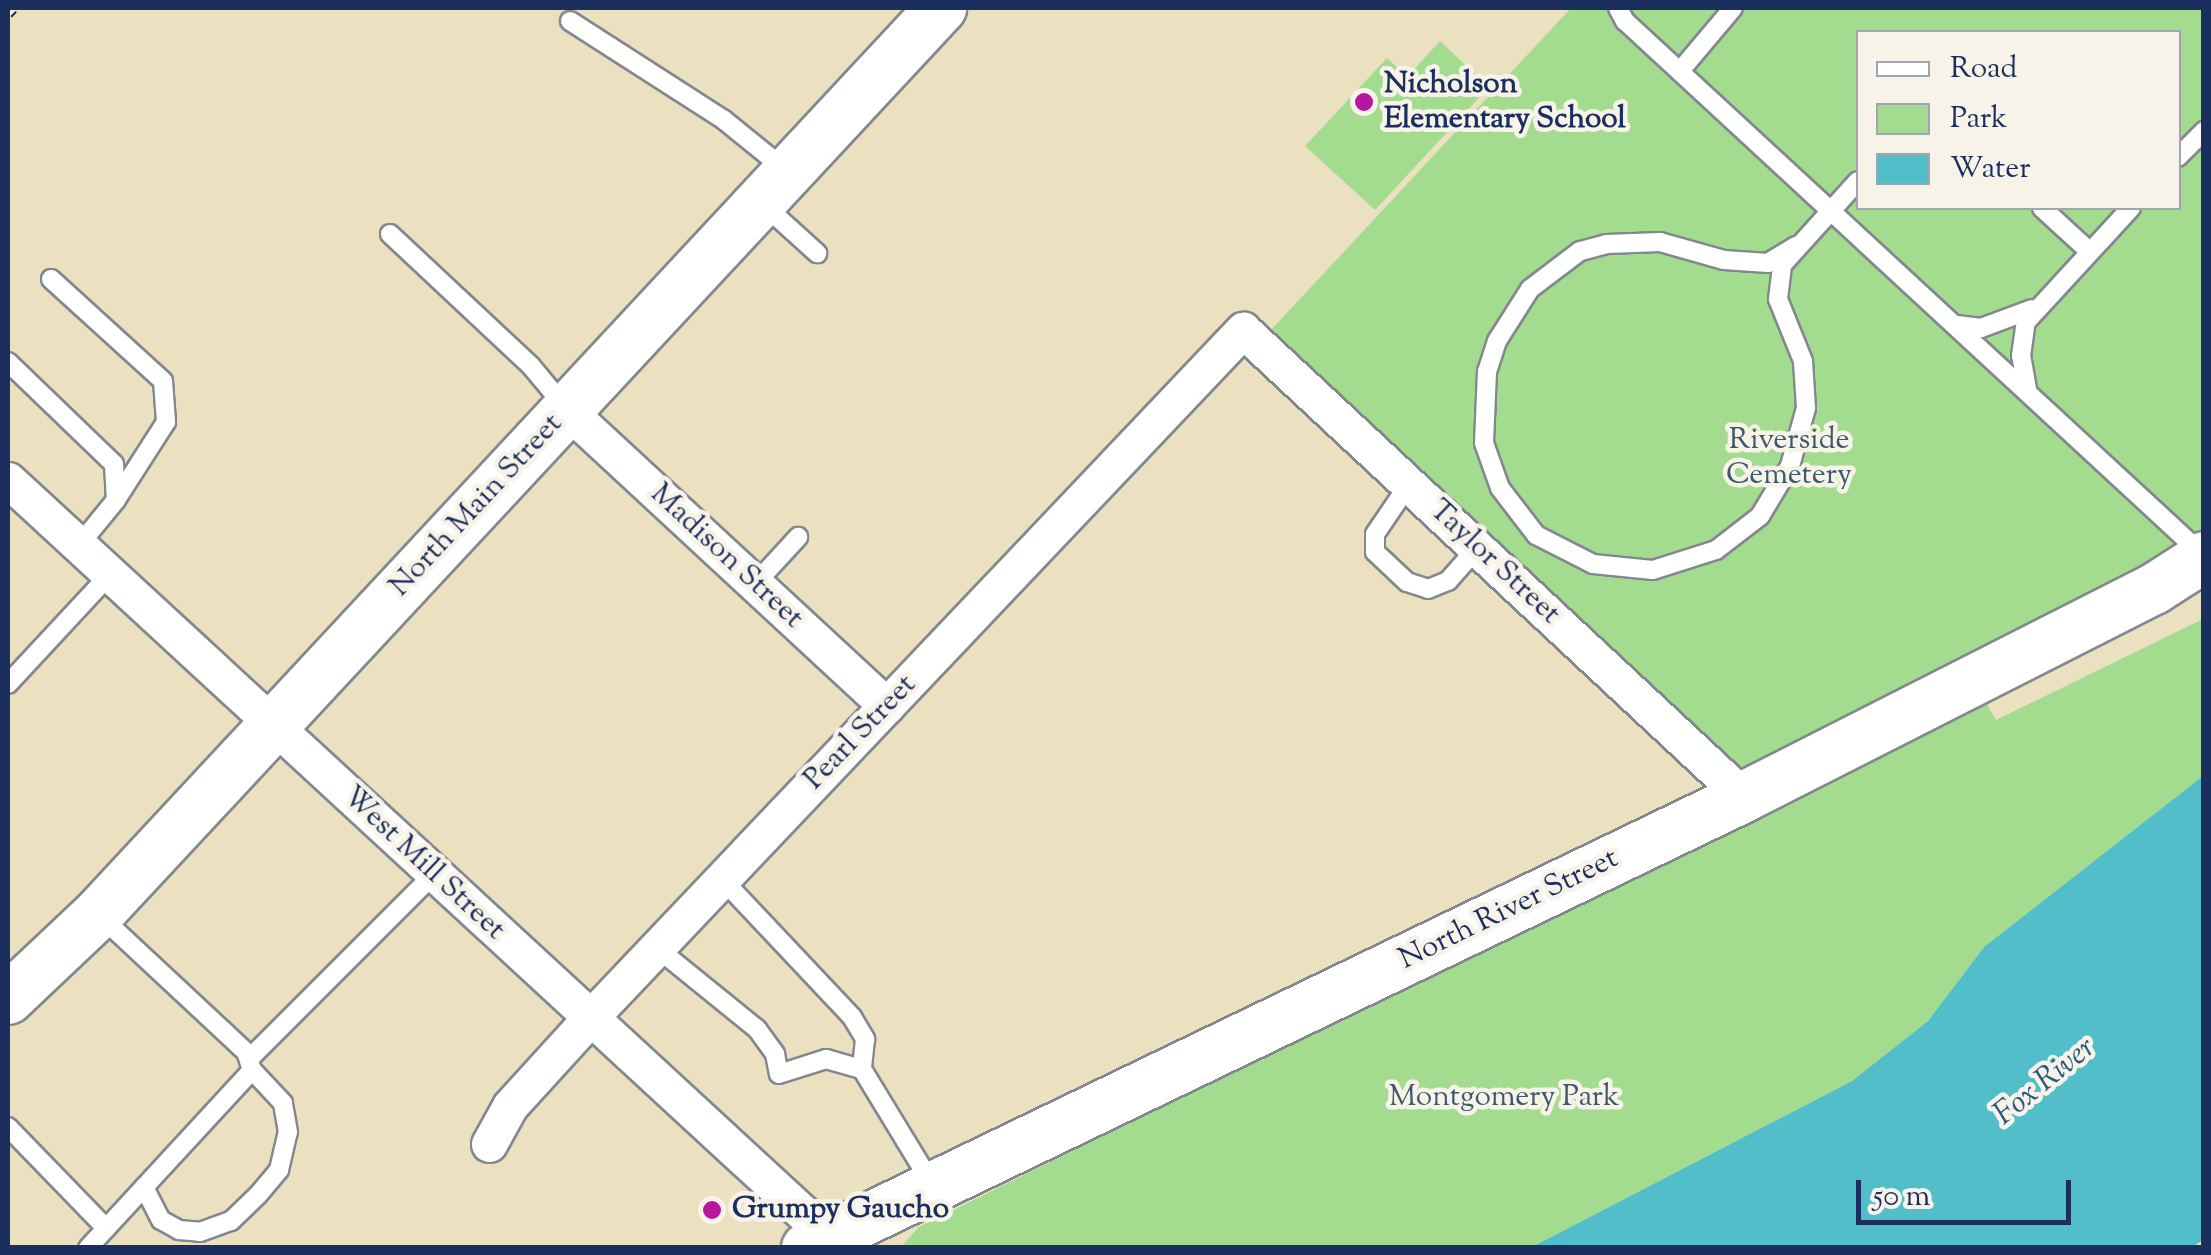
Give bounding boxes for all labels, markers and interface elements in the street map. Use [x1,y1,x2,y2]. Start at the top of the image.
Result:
legend [1856,30,2181,210]
text: Road [1950,48,2017,91]
place label: Nicholson Elementary School [1384,67,1626,138]
marker: Nicholson Elementary School [1353,91,1375,113]
text: Park [1950,98,2007,141]
text: Water [1950,148,2031,191]
street label: North Main Street [383,407,571,605]
park label: Riverside Cemetery [1726,423,1852,494]
street label: Madison Street [642,477,810,637]
street label: Taylor Street [1421,493,1567,633]
street label: Pearl Street [797,668,925,798]
street label: West Mill Street [334,779,512,949]
street label: North River Street [1394,841,1624,979]
water label: Fox River [1986,1029,2104,1135]
park label: Montgomery Park [1389,1080,1619,1116]
scale bar [1861,1160,2076,1222]
text: 50 m [1873,1176,1930,1219]
place label: Grumpy Gaucho [732,1192,949,1228]
marker: Grumpy Gaucho [701,1199,723,1221]

